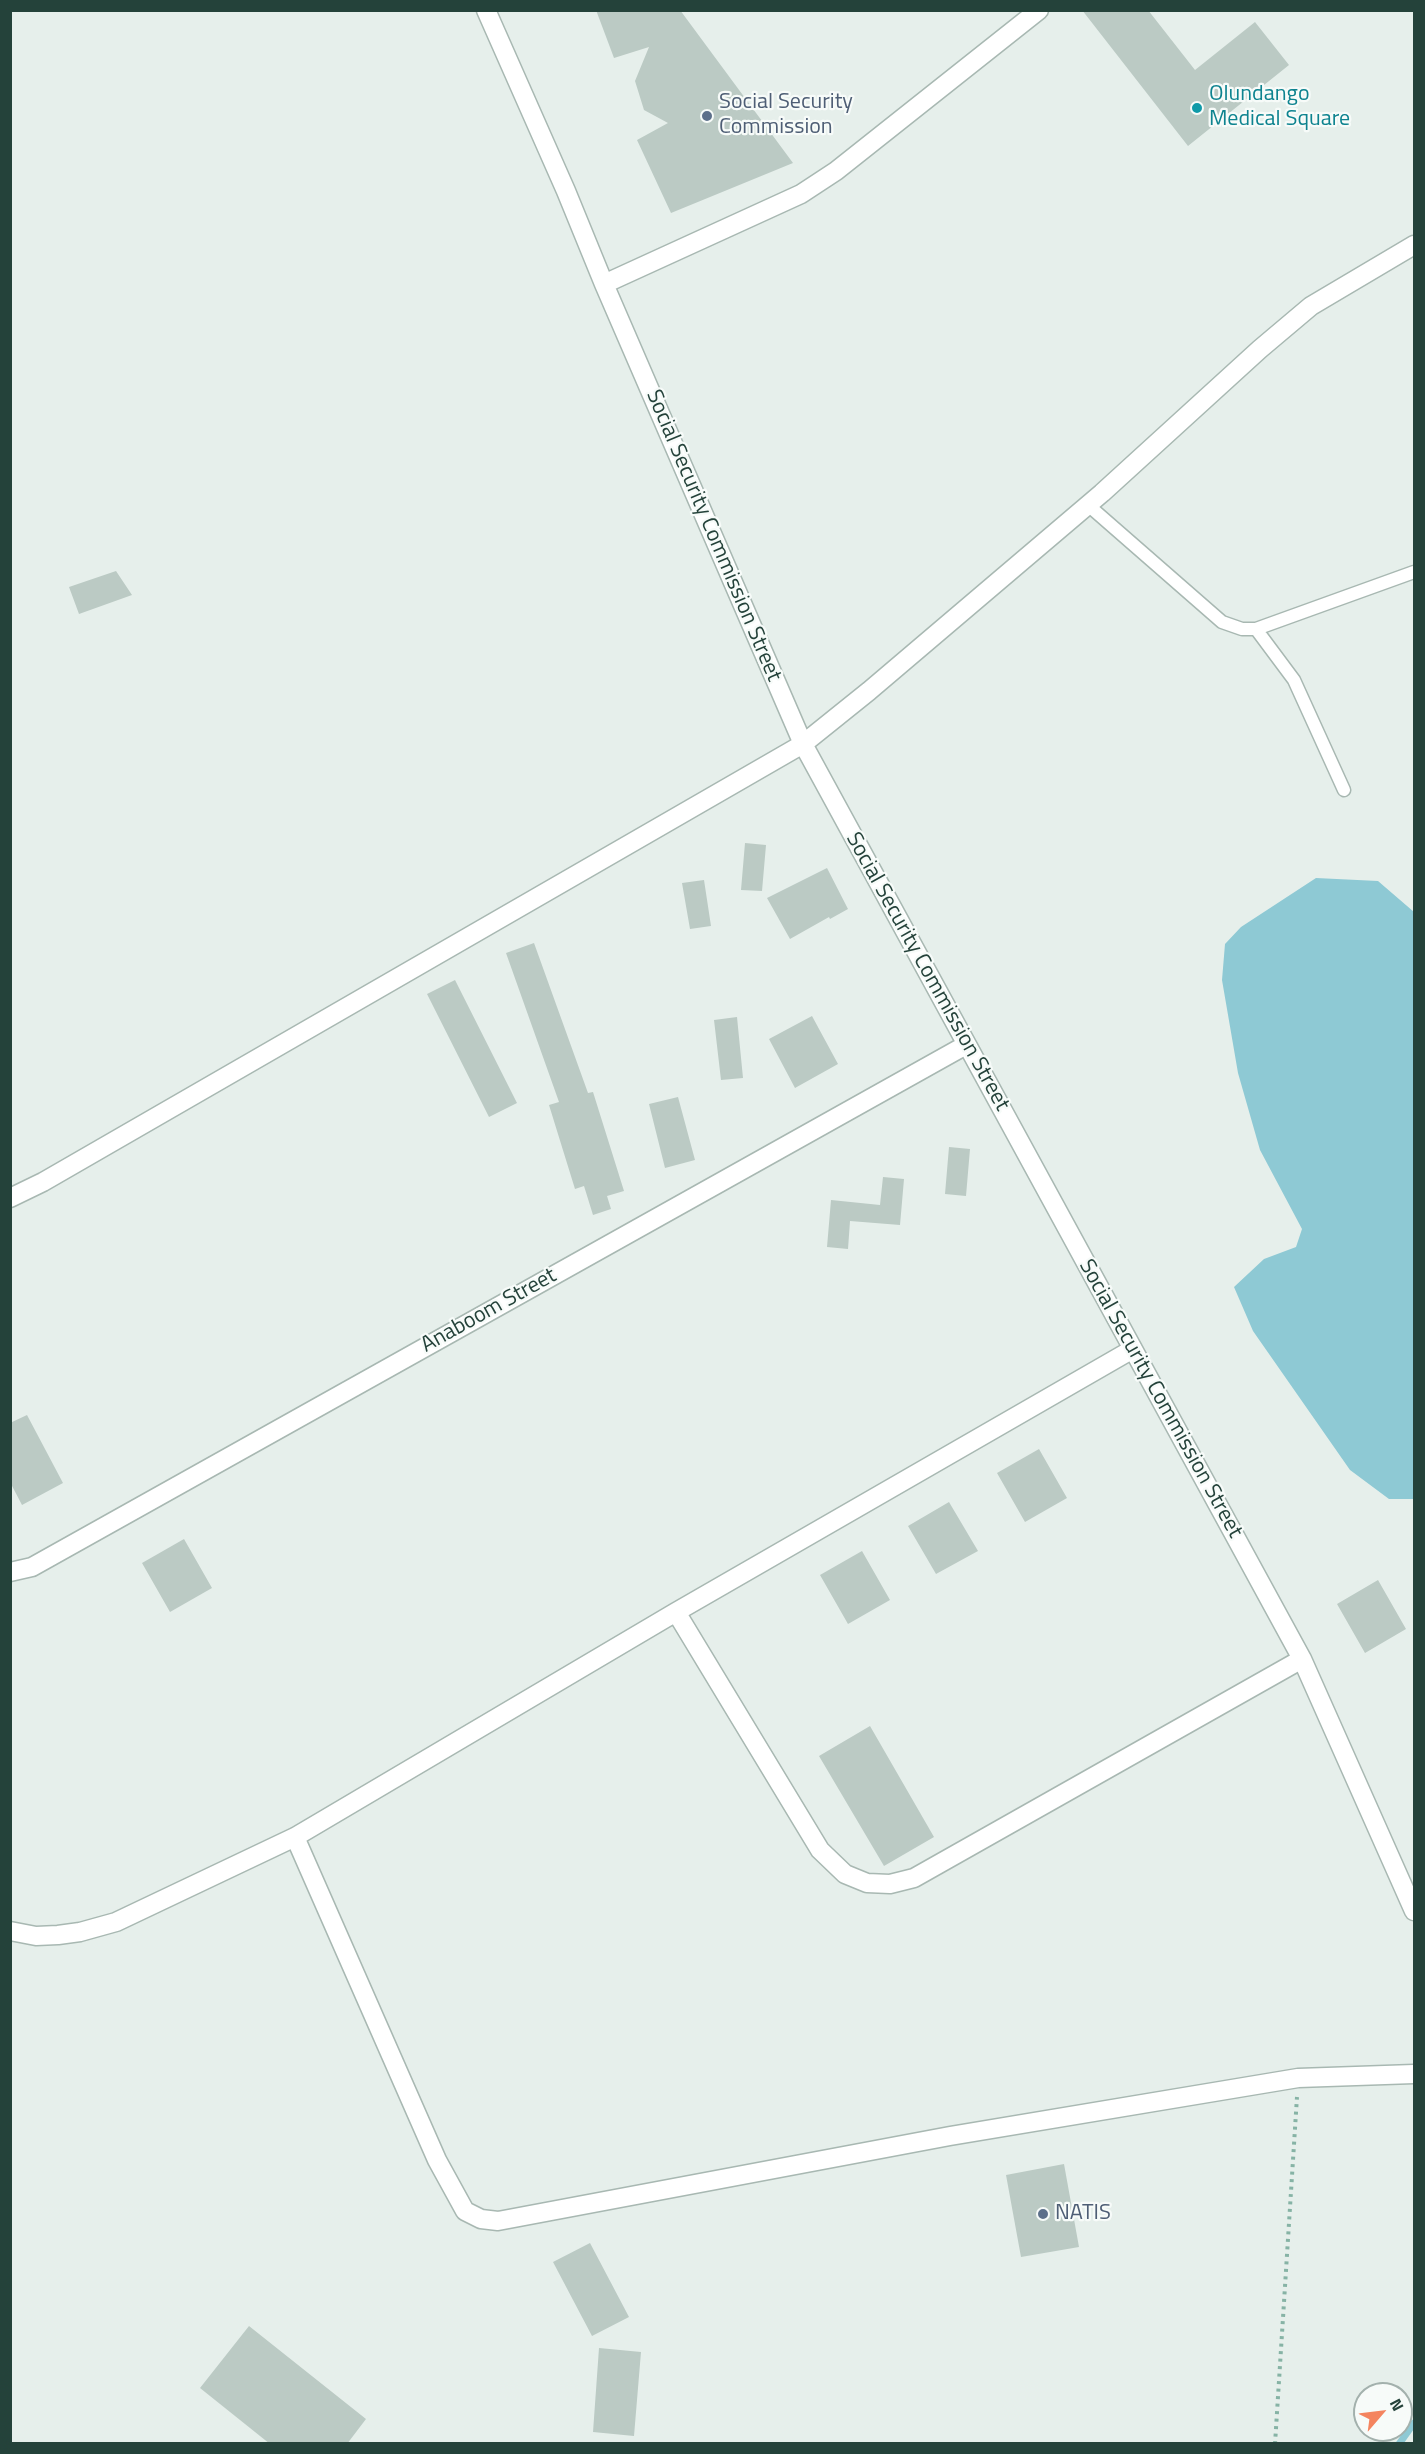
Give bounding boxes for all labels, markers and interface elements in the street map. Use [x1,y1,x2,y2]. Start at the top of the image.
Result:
place label: Olundango Medical Square [1209,82,1350,134]
place label: Social Security Commission [719,90,853,142]
marker: Olundango Medical Square [1190,101,1204,115]
marker: Social Security Commission [700,109,714,123]
street label: Social Security Commission Street [639,386,787,686]
street label: Social Security Commission Street [839,828,1015,1116]
street label: Social Security Commission Street [1072,1255,1248,1543]
street label: Anaboom Street [417,1263,561,1359]
place label: NATIS [1055,2201,1111,2227]
marker: NATIS [1036,2207,1050,2221]
north arrow [1353,2382,1413,2442]
text: N [1384,2394,1410,2415]

